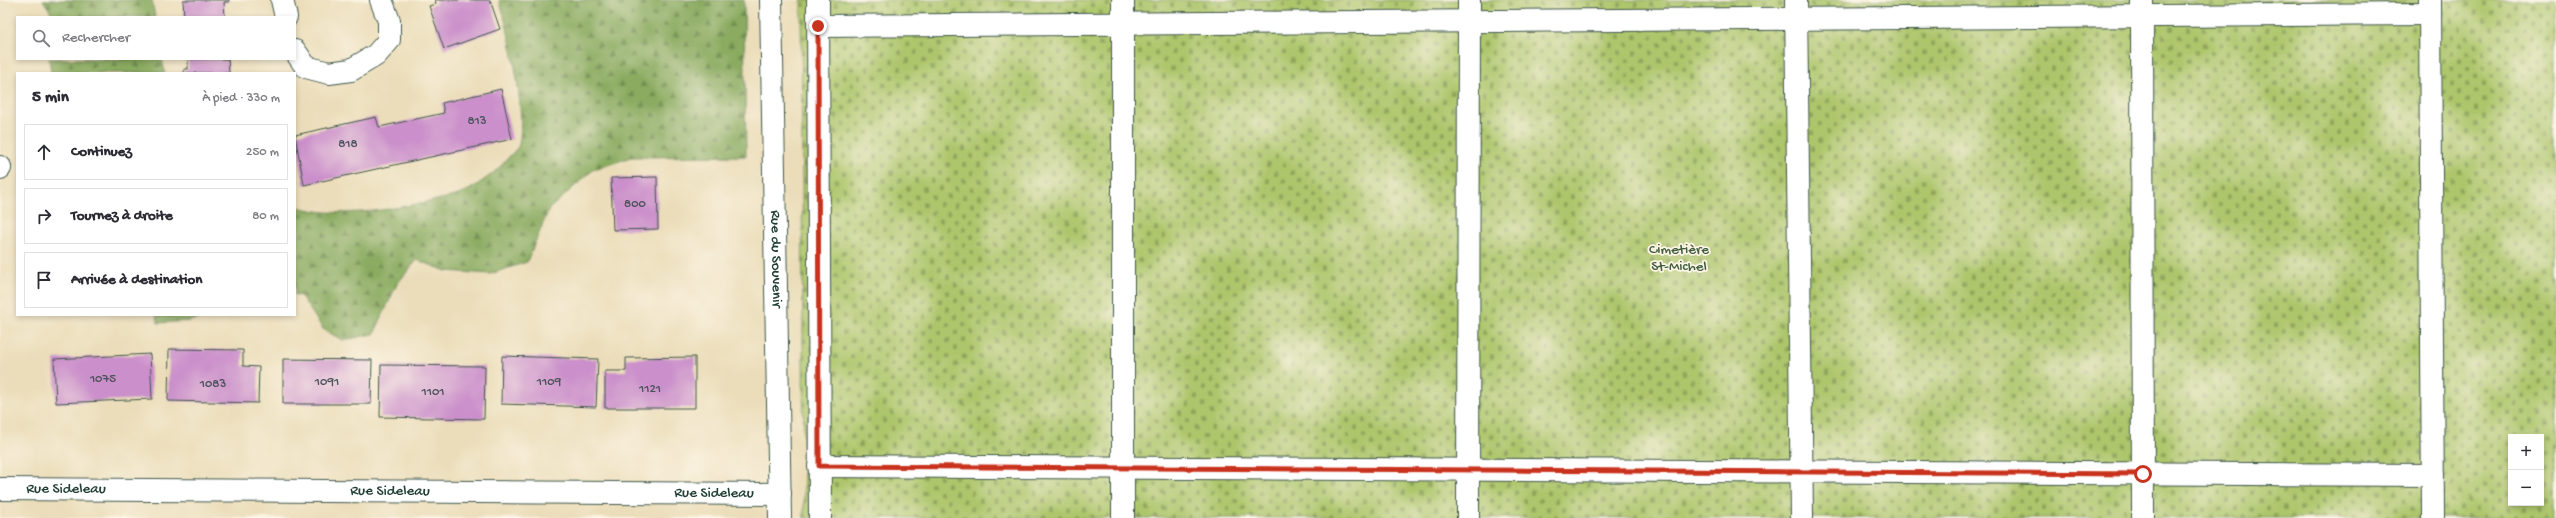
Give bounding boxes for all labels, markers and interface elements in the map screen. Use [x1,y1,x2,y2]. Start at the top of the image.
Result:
search box [16,16,296,60]
route end [809,17,827,35]
icon: search [30,27,52,49]
text: Rechercher [62,29,130,47]
text: 5 min [32,88,69,108]
text: À pied · 330 m [202,91,280,106]
house number: 813 [467,114,487,129]
house number: 818 [338,137,358,152]
icon: ahead [33,141,55,163]
text: Continuez [71,143,132,161]
text: 250 m [246,145,279,160]
house number: 800 [624,197,647,212]
icon: right [33,205,55,227]
text: Tournez à droite [71,207,173,225]
text: 80 m [252,209,279,224]
street label: Rue du Souvenir [766,210,785,310]
park label: Cimetière St-Michel [1649,241,1709,276]
icon: arrive [33,269,55,291]
text: Arrivée à destination [71,271,202,289]
house number: 1075 [89,372,116,387]
house number: 1091 [314,375,339,390]
house number: 1109 [536,375,562,390]
house number: 1083 [199,377,226,392]
house number: 1121 [638,382,661,397]
house number: 1101 [420,385,445,400]
map controls [2508,434,2544,506]
button: + [2508,434,2544,470]
route start [2134,465,2152,483]
button: − [2508,470,2544,506]
street label: Rue Sideleau [26,480,106,499]
street label: Rue Sideleau [350,482,430,501]
street label: Rue Sideleau [674,484,754,503]

